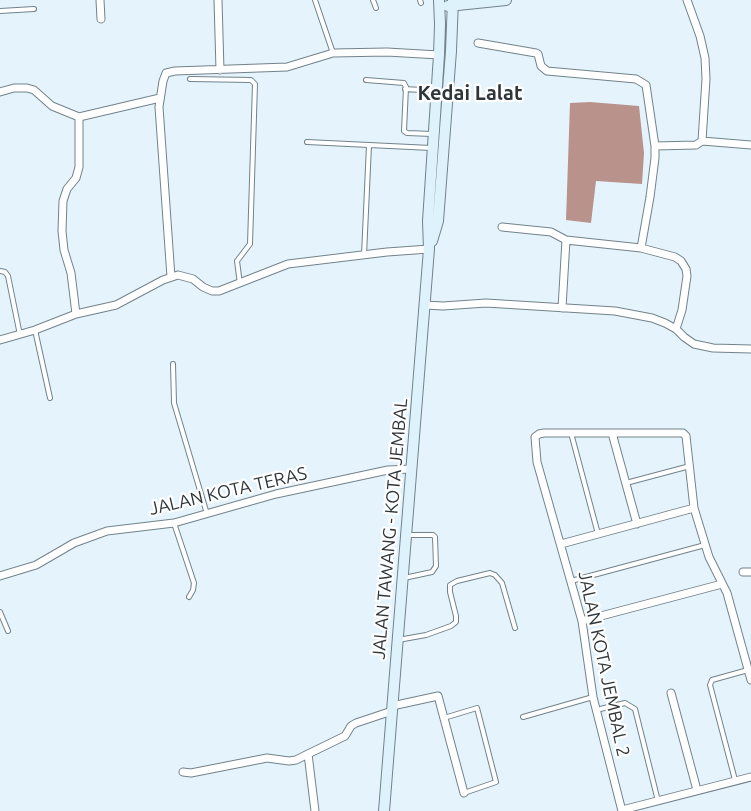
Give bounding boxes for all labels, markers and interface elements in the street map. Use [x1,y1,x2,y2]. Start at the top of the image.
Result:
district label: Kedai Lalat [417,81,523,105]
street label: JALAN TAWANG - KOTA JEMBAL [368,398,412,660]
street label: JALAN KOTA TERAS [147,462,309,520]
street label: JALAN KOTA JEMBAL 2 [574,569,634,759]

